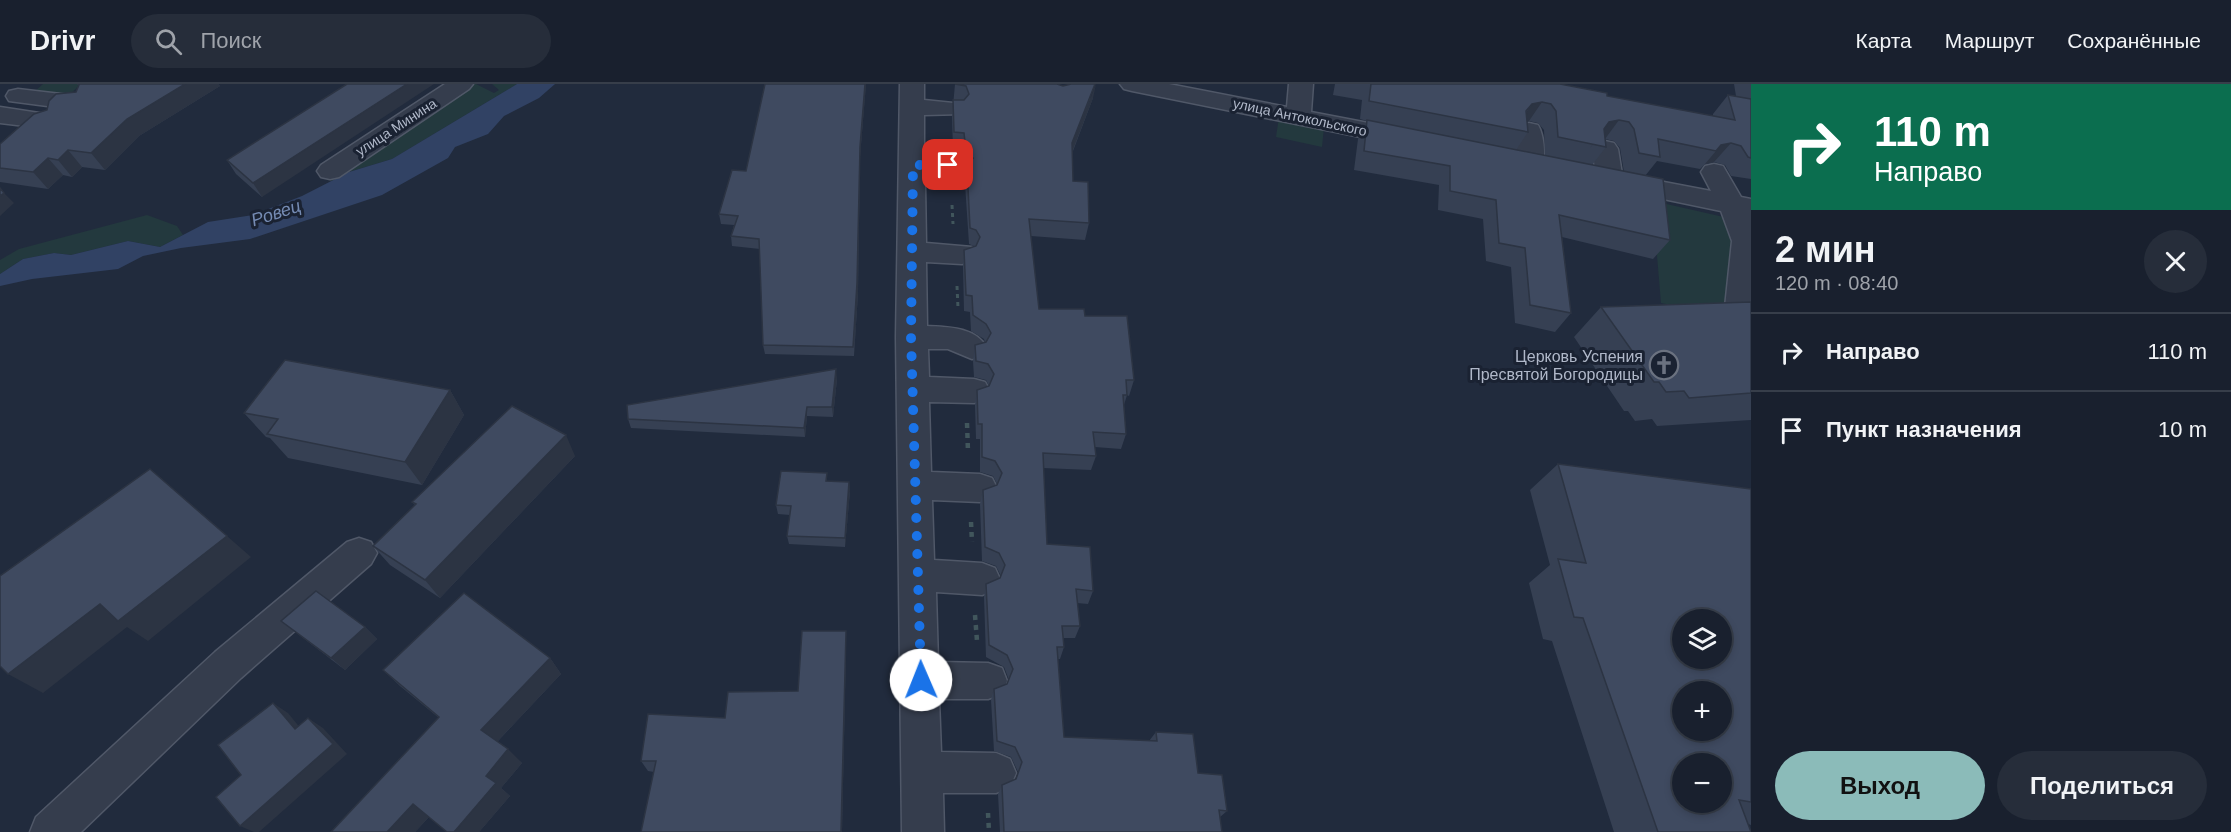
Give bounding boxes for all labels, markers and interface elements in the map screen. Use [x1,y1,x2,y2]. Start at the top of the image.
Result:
search box [131,14,551,68]
text: Drivr [30,25,95,56]
icon: search [152,25,185,58]
text: Поиск [200,28,261,53]
text: Карта [1856,29,1912,52]
text: Маршрут [1945,29,2034,52]
text: Сохранённые [2067,29,2201,52]
street label: улица Минина [353,95,440,159]
street label: улица Антокольского [1232,95,1369,139]
icon: right [1775,108,1853,186]
text: 110 m [1874,108,1991,155]
pin [922,139,973,190]
icon: arrive [931,148,964,181]
text: Направо [1874,157,1982,187]
water label: Ровец [249,196,303,230]
text: 2 мин [1775,229,1876,270]
button: close [2144,230,2207,293]
text: 120 m · 08:40 [1775,272,1898,294]
icon: right [1775,336,1808,369]
text: Направо [1826,339,1920,364]
text: 110 m [2147,339,2207,364]
place label: Церковь Успения Пресвятой Богородицы [1469,348,1643,383]
church icon: Церковь Успения Пресвятой Богородицы [1648,349,1680,381]
icon: arrive [1775,414,1808,447]
text: Пункт назначения [1826,417,2022,442]
text: 10 m [2158,417,2207,442]
map controls [1672,609,1732,813]
button: layers [1672,609,1732,669]
position arrow [889,648,953,712]
button: + [1672,681,1732,741]
button: Выход [1775,751,1985,820]
button: Поделиться [1997,751,2207,820]
button: − [1672,753,1732,813]

